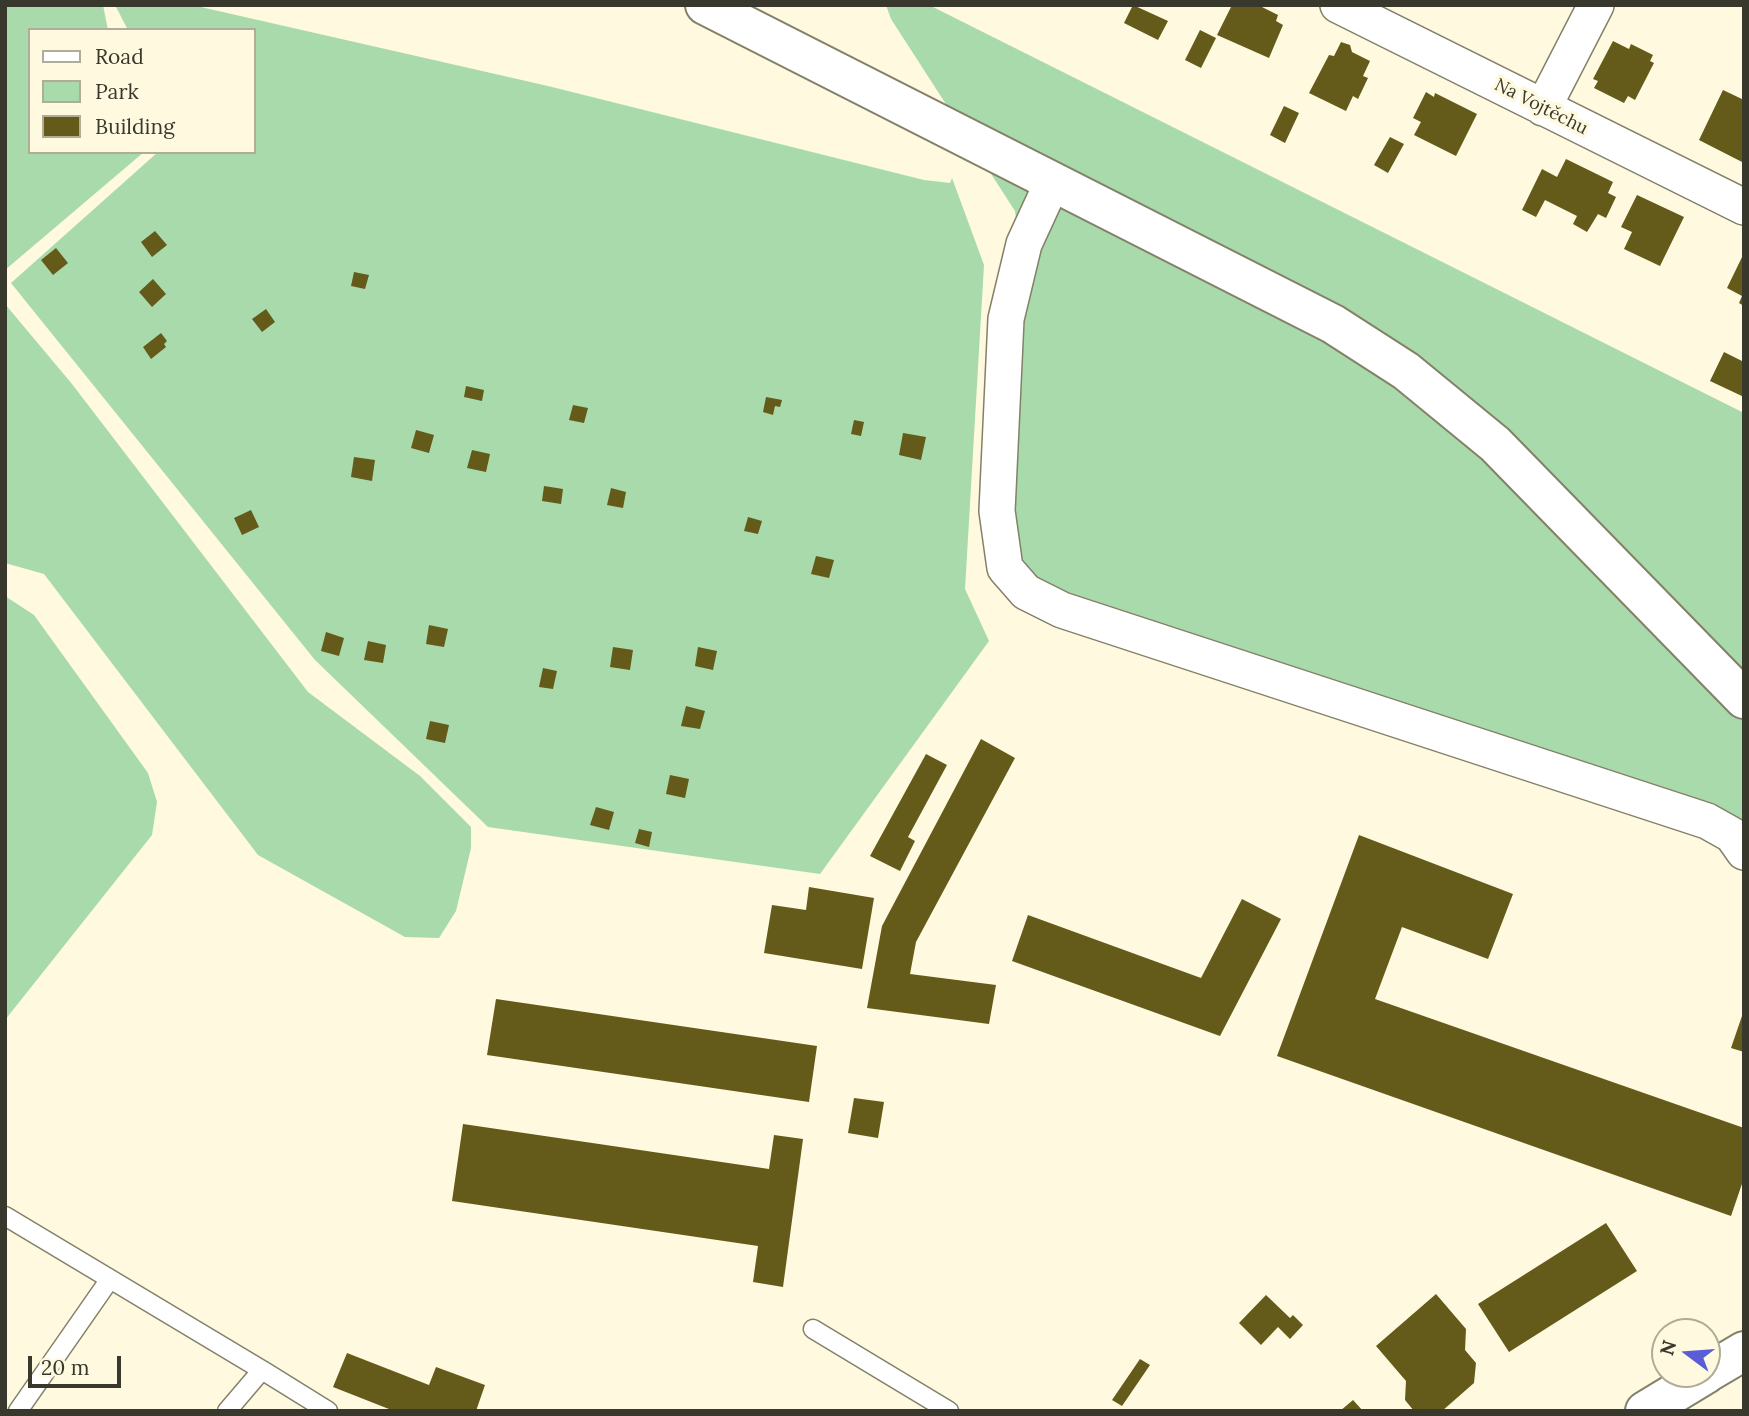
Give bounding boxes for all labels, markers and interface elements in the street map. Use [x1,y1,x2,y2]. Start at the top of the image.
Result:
legend [28,28,256,154]
text: Road [95,43,144,70]
street label: Na Vojtěchu [1491,74,1591,140]
text: Park [95,78,139,105]
text: Building [95,113,175,140]
north arrow [1651,1318,1721,1388]
text: N [1654,1337,1681,1358]
scale bar [32,1342,124,1386]
text: 20 m [41,1354,90,1381]

